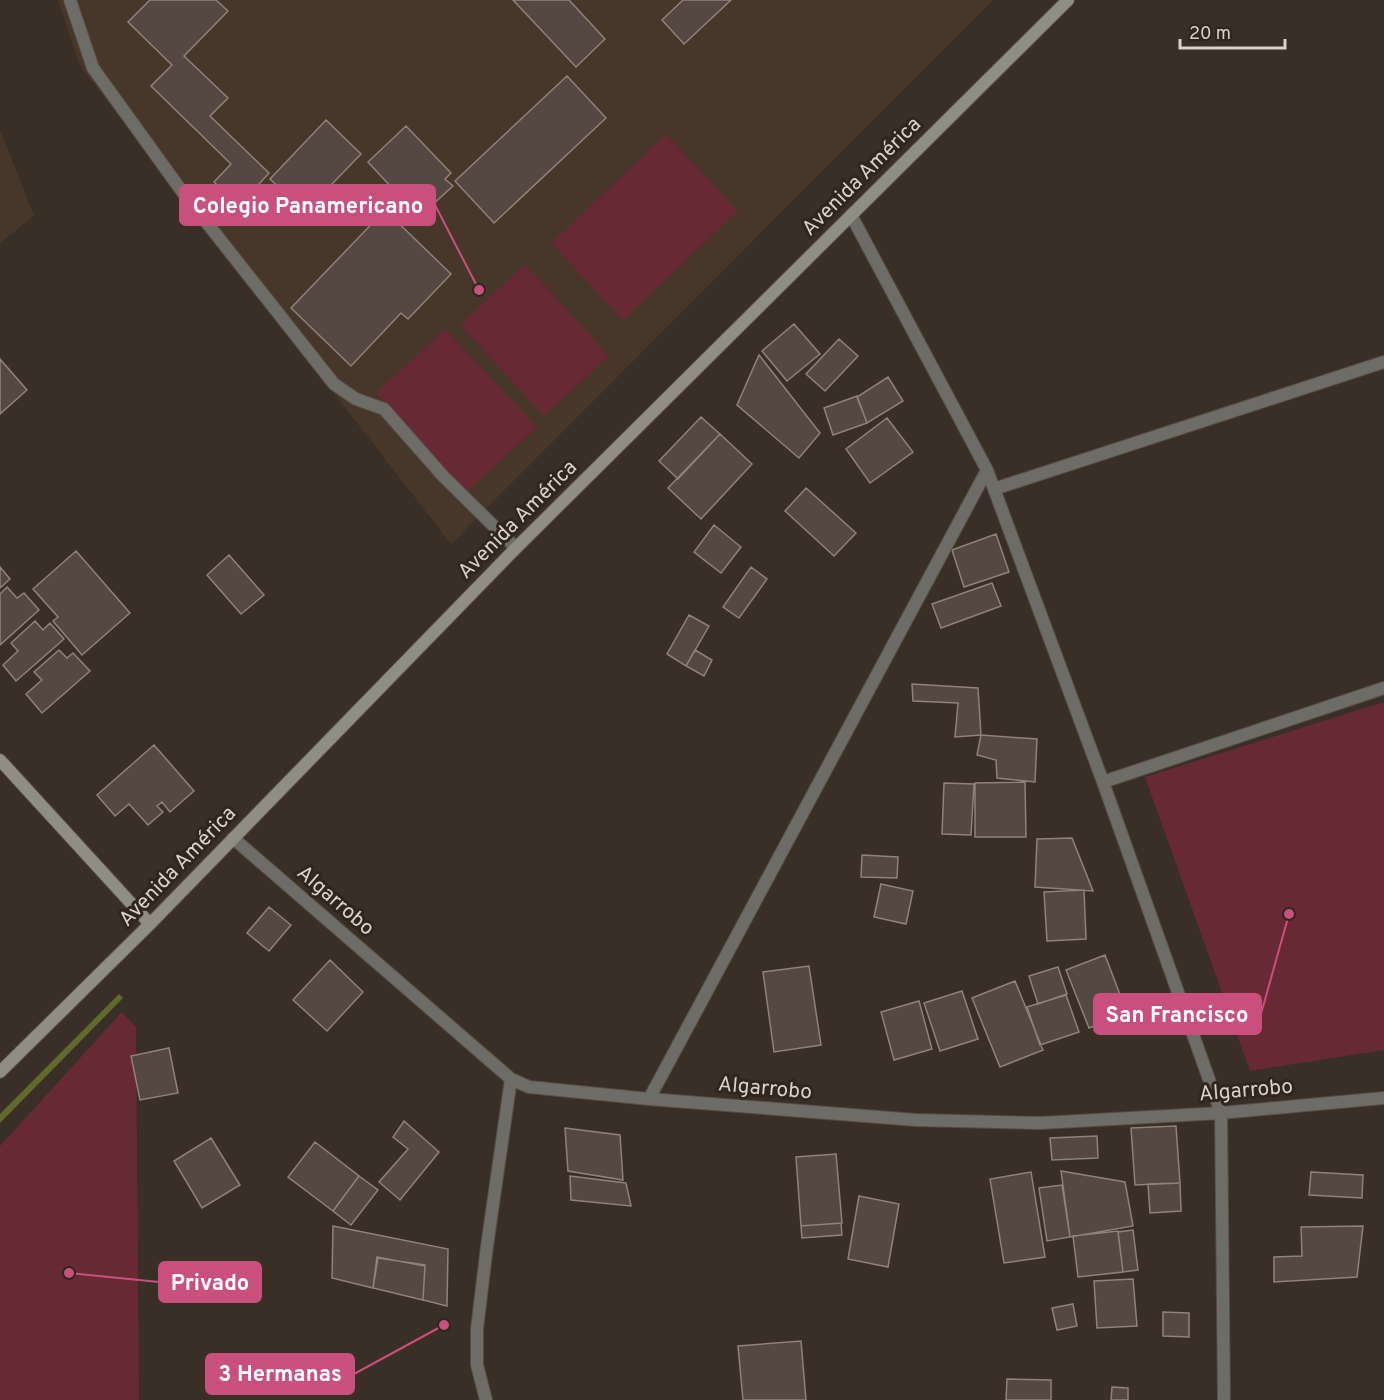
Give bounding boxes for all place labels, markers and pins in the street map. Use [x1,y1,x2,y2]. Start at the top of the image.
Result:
callout: Colegio Panamericano [180,185,435,225]
callout: San Francisco [1094,994,1261,1034]
callout: Privado [159,1262,261,1302]
callout: 3 Hermanas [206,1354,354,1394]

